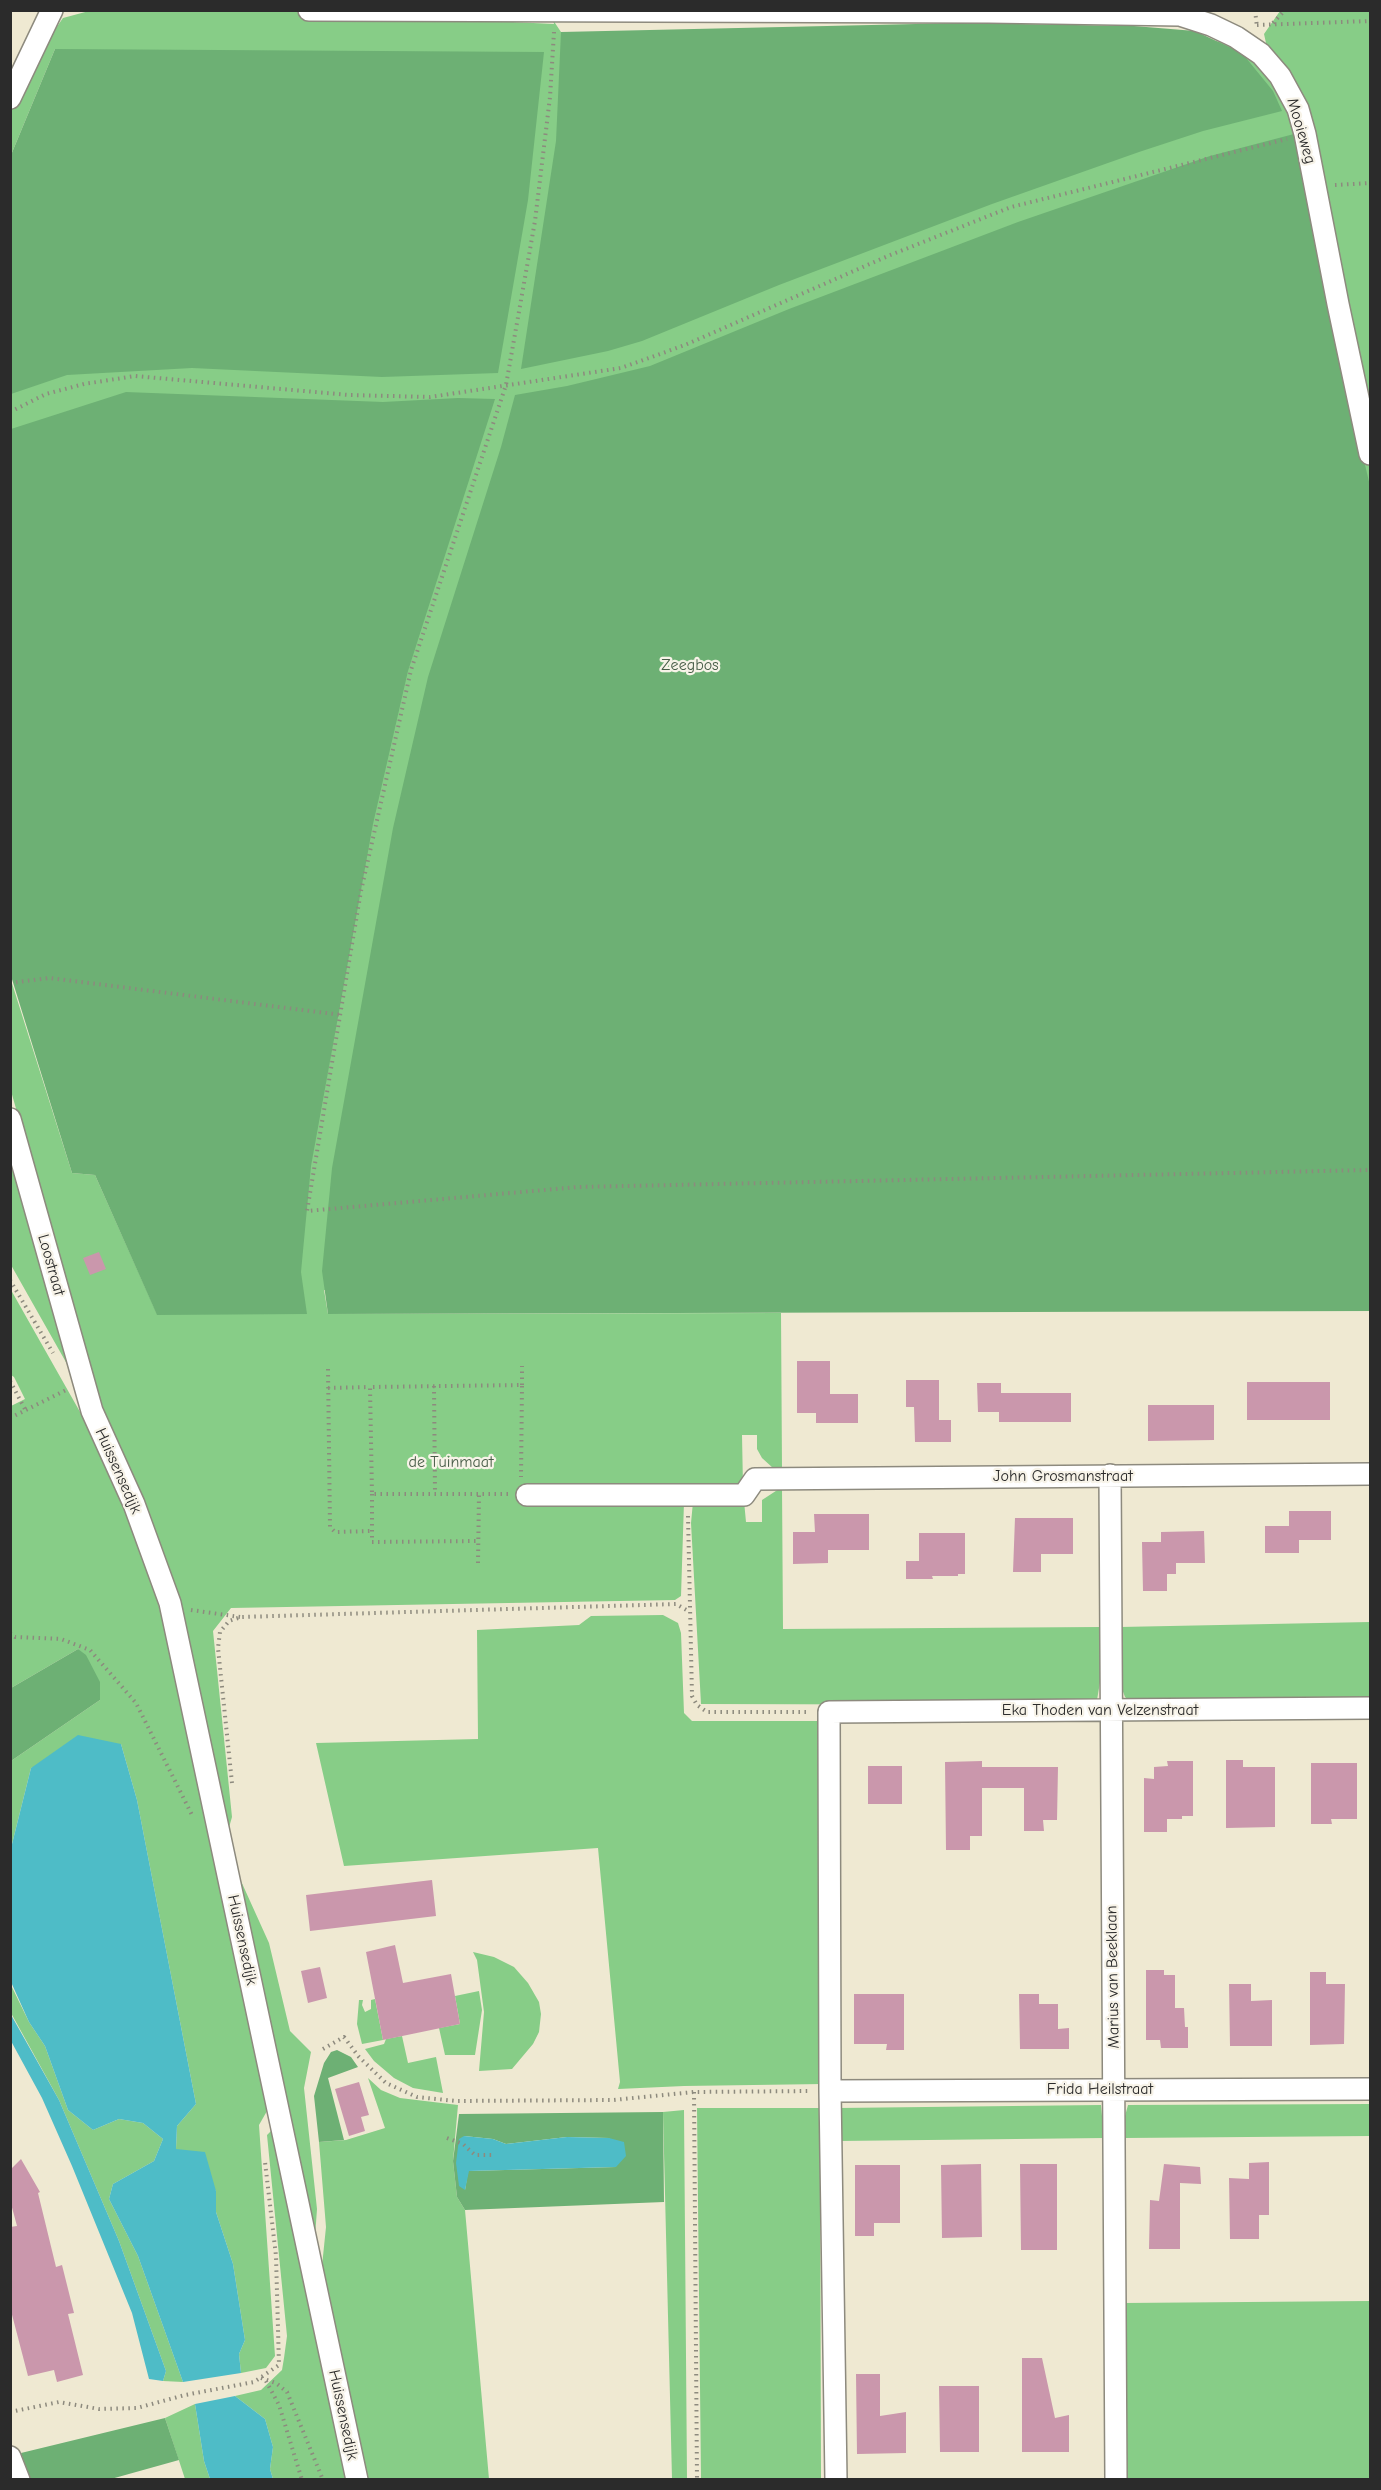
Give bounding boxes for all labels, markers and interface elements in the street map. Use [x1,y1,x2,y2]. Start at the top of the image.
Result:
street label: Mooieweg [1282,96,1320,166]
park label: Zeegbos [661,655,719,675]
street label: Loostraat [33,1232,69,1298]
street label: Huissensedijk [91,1425,145,1517]
park label: de Tuinmaat [408,1452,494,1472]
street label: John Grosmanstraat [993,1466,1133,1486]
street label: Eka Thoden van Velzenstraat [1002,1700,1198,1720]
street label: Huissensedijk [223,1893,261,1987]
street label: Marius van Beeklaan [1102,1905,1124,2049]
street label: Frida Heilstraat [1047,2079,1153,2099]
street label: Huissensedijk [324,2368,362,2462]

